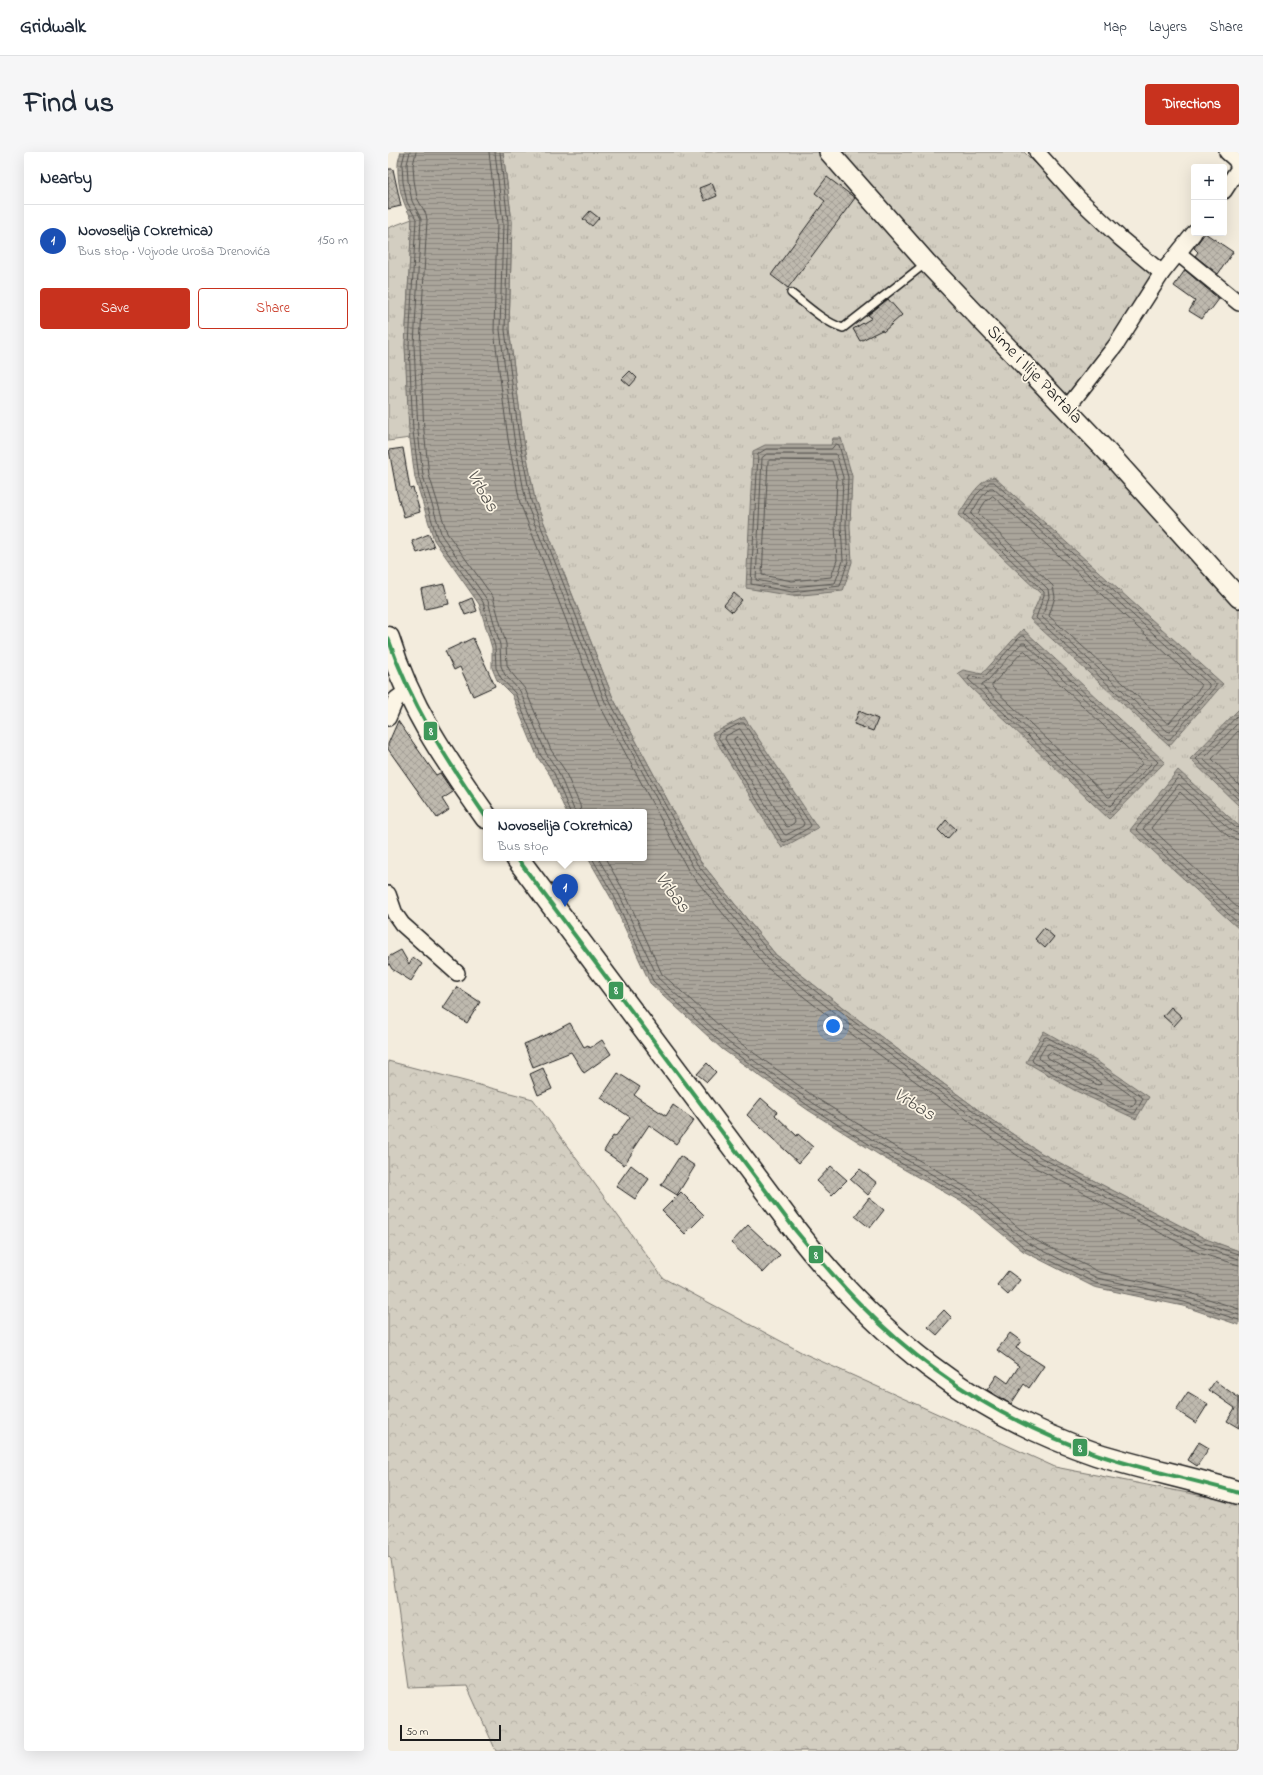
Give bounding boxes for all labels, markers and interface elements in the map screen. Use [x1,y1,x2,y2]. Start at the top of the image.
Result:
text: Gridwalk [20,14,86,41]
text: Map [1103,17,1127,38]
text: Layers [1149,17,1187,38]
text: Share [1209,17,1243,38]
text: Find us [24,84,114,125]
button: Directions [1145,84,1239,125]
map controls [1191,164,1227,236]
button: + [1191,164,1227,200]
text: Nearby [40,166,92,191]
button: − [1191,200,1227,236]
text: Novoselija (Okretnica) [78,220,212,242]
text: 1 [51,231,55,250]
text: 150 m [317,231,348,250]
text: Bus stop · Vojvode Uroša Drenovića [78,242,270,261]
button: Save [40,288,190,329]
button: Share [198,288,348,329]
street label: Sime i Ilije Partala [980,320,1088,430]
water label: Vrbas [459,465,505,517]
line badge: 8 [423,721,438,741]
text: 8 [428,724,434,740]
popup [483,809,647,861]
text: Novoselija (Okretnica) [498,815,632,837]
text: Bus stop [498,837,549,856]
water label: Vrbas [648,867,696,919]
pin: 1 [552,874,578,907]
line badge: 8 [608,981,624,1000]
text: 8 [613,983,619,999]
your location [823,1016,843,1036]
water label: Vrbas [888,1082,940,1128]
line badge: 8 [808,1245,824,1264]
text: 8 [813,1248,819,1264]
line badge: 8 [1072,1438,1088,1457]
text: 8 [1077,1441,1083,1457]
scale bar [400,1723,501,1742]
text: 50 m [406,1724,428,1740]

